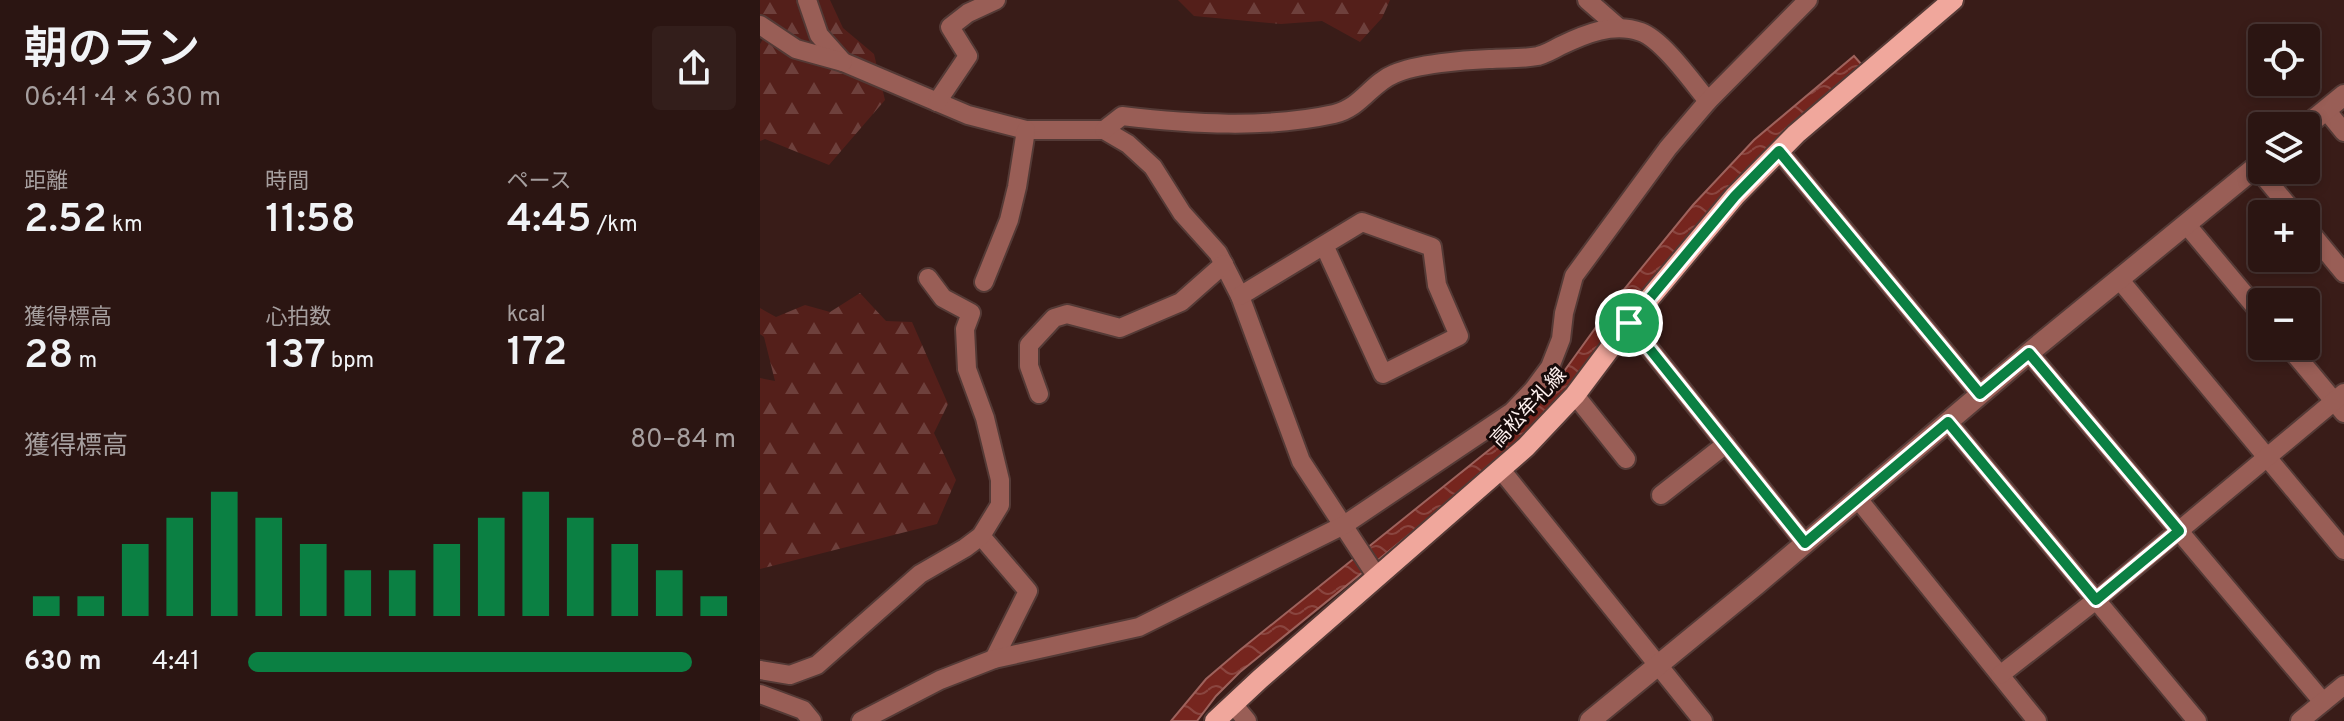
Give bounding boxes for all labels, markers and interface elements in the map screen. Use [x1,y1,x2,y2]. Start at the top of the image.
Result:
text: 朝のラン [24,24,200,80]
map controls [2248,24,2320,360]
button: locate [2248,24,2320,96]
button: share [652,26,736,110]
text: 06:41 · 4 × 630 m [24,82,221,115]
button: layers [2248,112,2320,184]
text: 距離 [24,169,68,196]
text: 時間 [265,169,309,196]
text: ペース [507,169,572,196]
text: 2.52 [24,196,107,246]
text: 11:58 [265,196,356,246]
text: 4:45 [507,196,592,246]
button: + [2248,200,2320,272]
text: km [107,212,143,239]
text: /km [592,212,638,239]
button: − [2248,288,2320,360]
pin [1595,289,1663,357]
icon: arrive [1607,301,1651,345]
text: kcal [507,302,546,329]
text: 獲得標高 [24,305,112,332]
text: 心拍数 [265,305,331,332]
text: 172 [507,329,567,379]
text: 28 [24,332,73,382]
text: 137 [265,332,326,382]
text: m [73,348,97,375]
text: bpm [326,348,374,375]
street label: 高松牟礼線 [1486,363,1573,454]
text: 80–84 m [630,424,736,457]
text: 獲得標高 [24,431,128,464]
text: 630 m [24,646,102,679]
text: 4:41 [152,646,200,679]

